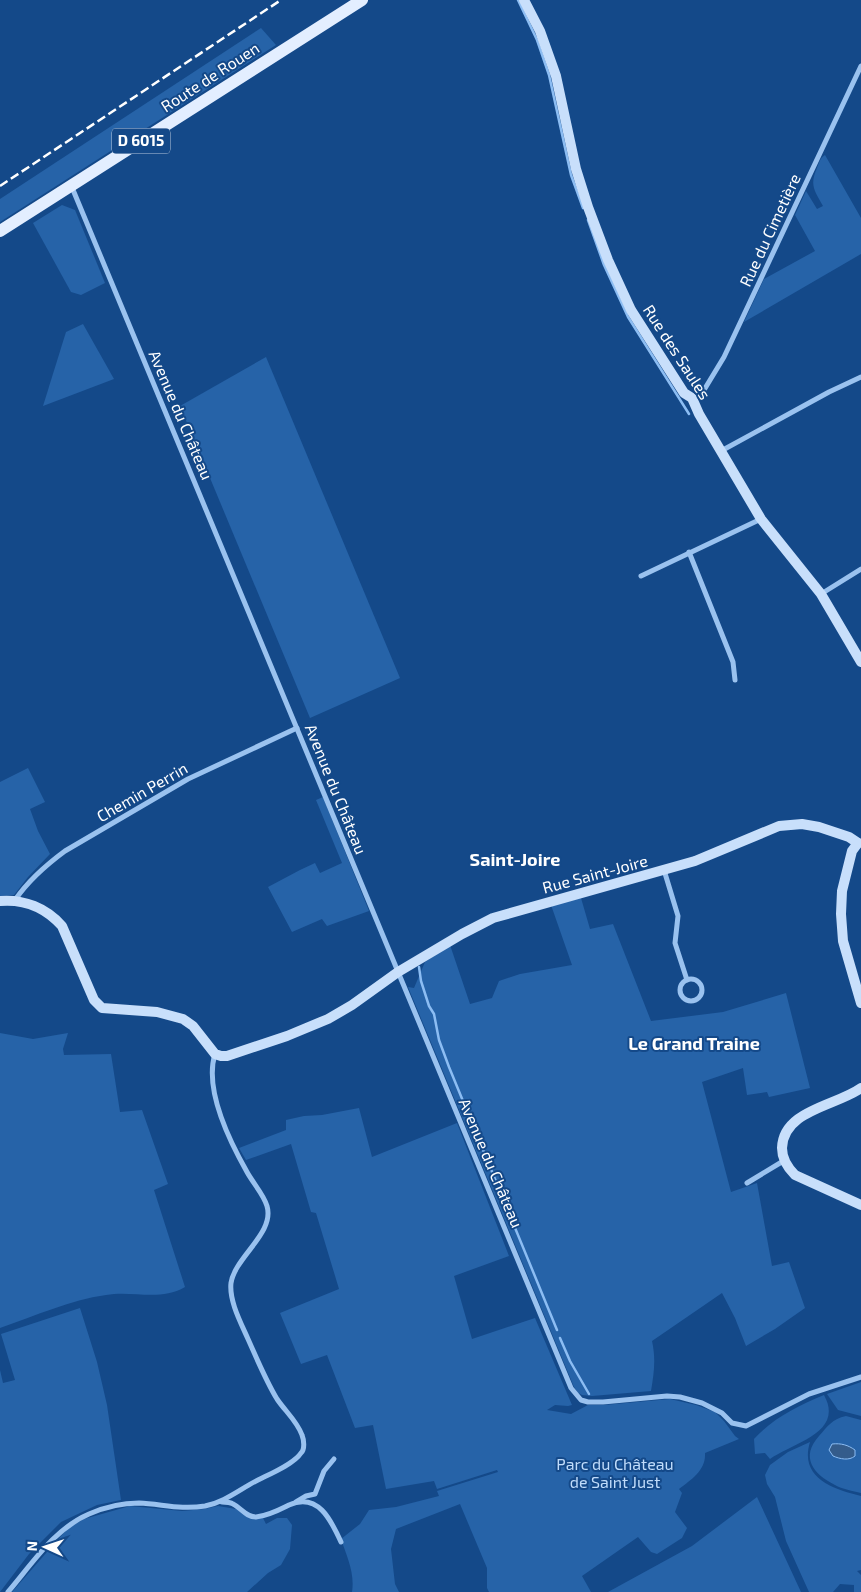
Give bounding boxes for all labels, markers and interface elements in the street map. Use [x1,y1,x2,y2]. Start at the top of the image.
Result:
street label: Route de Rouen [157,38,263,115]
road number: D 6015 [112,128,170,154]
street label: Rue du Cimetière [735,170,804,289]
street label: Rue des Saules [640,301,715,403]
street label: Avenue du Château [146,347,217,482]
street label: Avenue du Château [302,721,371,857]
street label: Chemin Perrin [93,758,191,825]
district label: Saint-Joire [470,848,560,870]
street label: Rue Saint-Joire [540,850,650,897]
district label: Le Grand Traine [628,1032,760,1054]
street label: Avenue du Château [456,1095,527,1230]
park label: Parc du Château de Saint Just [556,1454,674,1491]
north arrow [20,1522,70,1572]
text: N [23,1541,40,1552]

